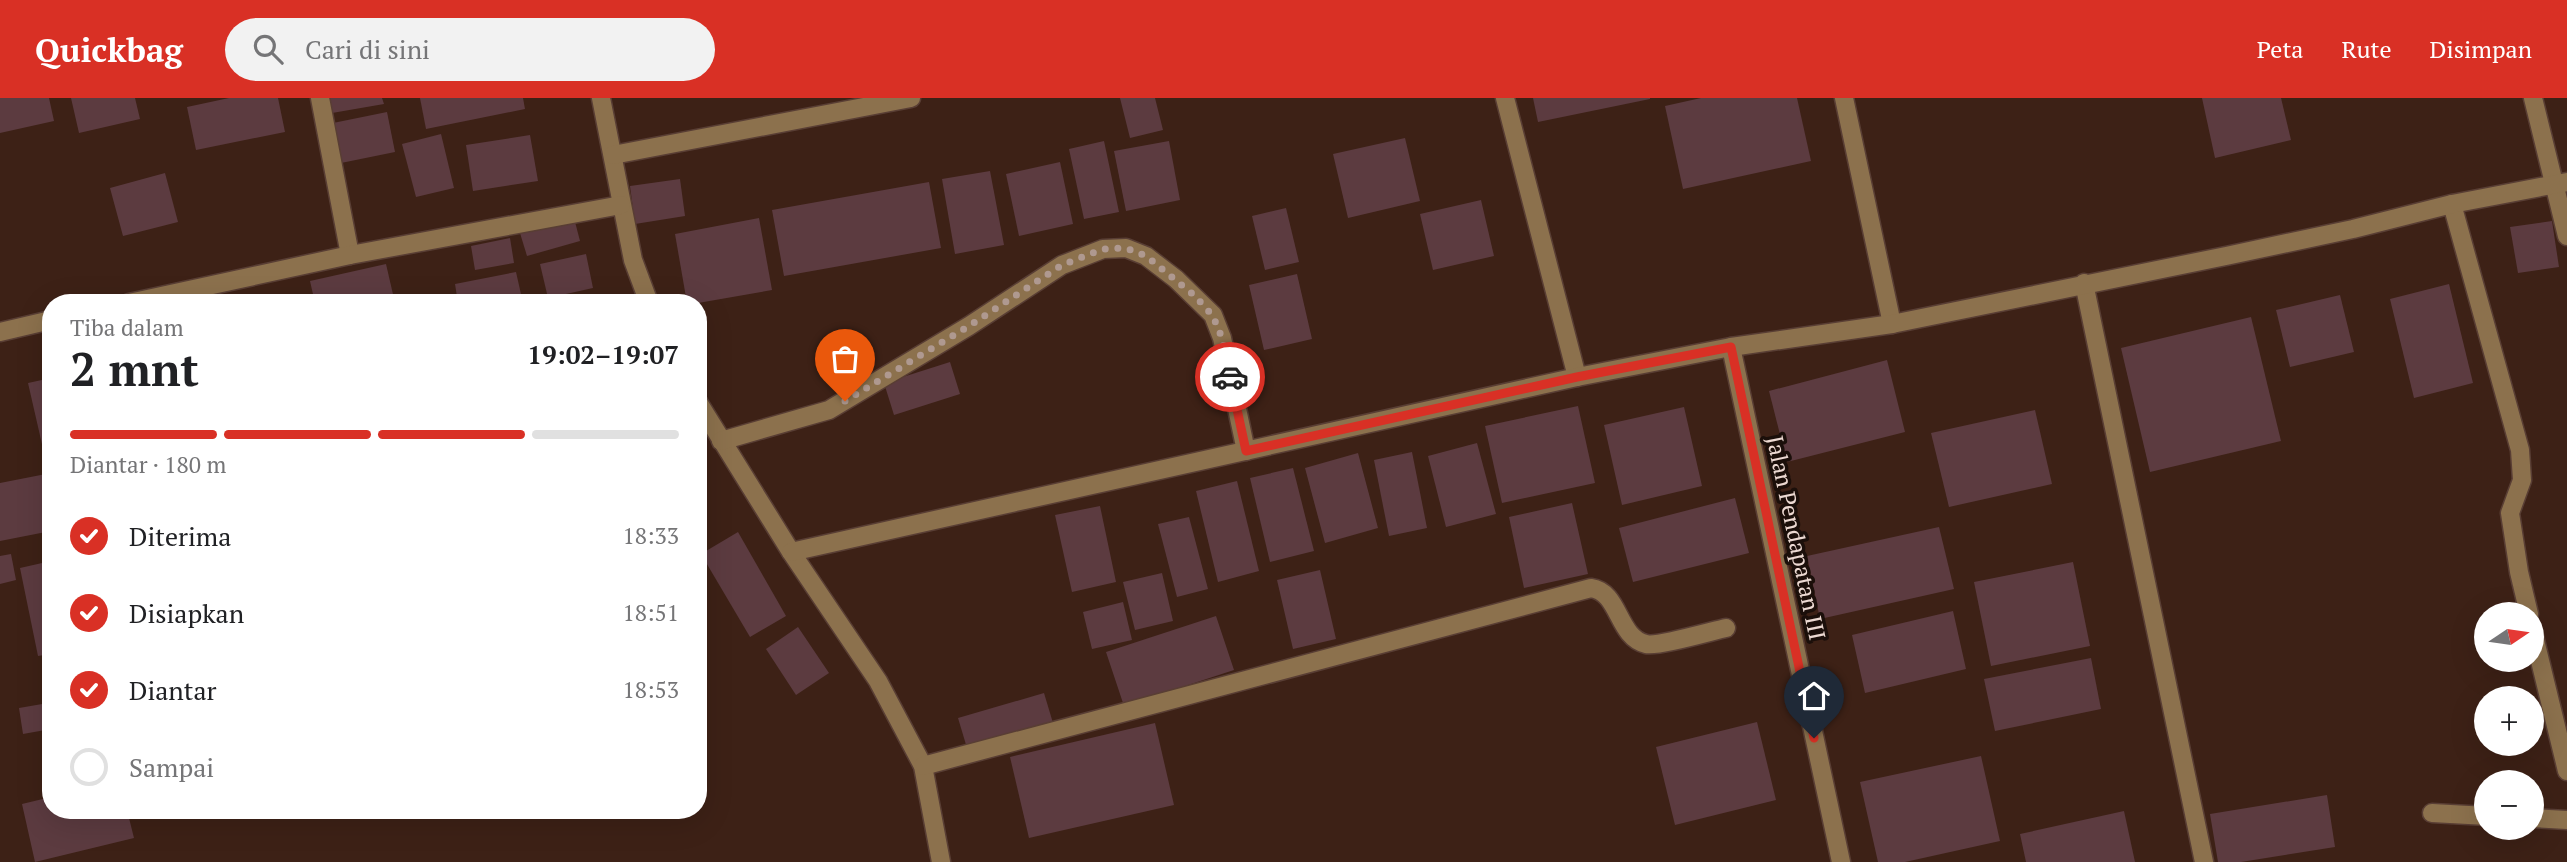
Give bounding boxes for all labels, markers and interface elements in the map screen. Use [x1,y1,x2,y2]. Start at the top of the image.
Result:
search box [225,18,715,81]
text: Quickbag [35,28,183,71]
icon: search [249,30,287,68]
text: Cari di sini [305,32,430,66]
text: Peta [2257,33,2303,65]
text: Rute [2341,33,2391,65]
text: Disimpan [2429,33,2532,65]
text: Tiba dalam [70,312,184,343]
pin [815,329,875,401]
text: 19:02–19:07 [527,337,679,371]
text: 2 mnt [70,338,199,399]
icon: bag [826,340,864,378]
courier [1195,342,1265,412]
icon: car [1211,358,1249,396]
street label: Jalan Pendapatan III [1760,433,1833,643]
text: Diantar · 180 m [70,449,226,480]
icon: check [70,517,108,555]
text: Diterima [129,519,231,553]
text: 18:33 [622,520,679,551]
icon: check [70,594,108,632]
text: Disiapkan [129,596,244,630]
text: 18:51 [622,597,679,628]
north arrow [2474,602,2544,672]
map controls [2474,602,2544,840]
pin [1784,666,1844,738]
icon: check [70,671,108,709]
text: Diantar [129,673,217,707]
text: 18:53 [622,674,679,705]
icon: home [1795,677,1833,715]
button: + [2474,686,2544,756]
text: Sampai [129,750,214,784]
button: − [2474,770,2544,840]

